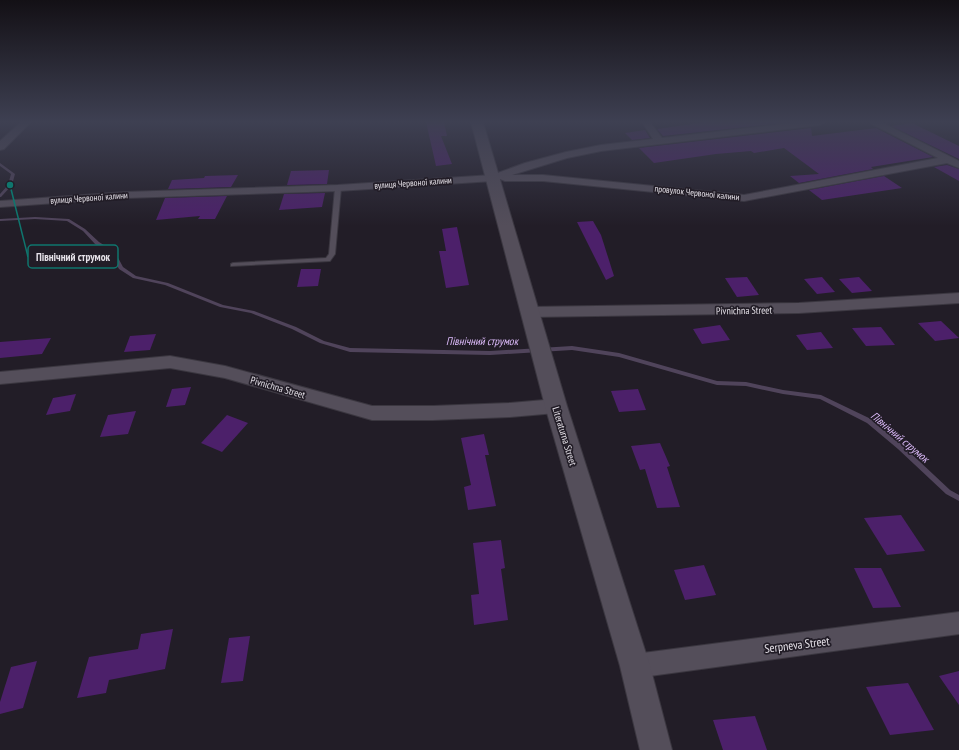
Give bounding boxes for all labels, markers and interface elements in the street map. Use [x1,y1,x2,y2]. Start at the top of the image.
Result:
street label: вулиця Червоної калини [374,174,452,191]
street label: провулок Червоної калини [654,183,740,202]
street label: вулиця Червоної калини [50,189,128,206]
callout: Північний струмок [28,245,118,268]
text: Північний струмок [36,250,111,264]
street label: Pivnichna Street [716,304,773,317]
water label: Північний струмок [446,334,520,348]
street label: Pivnichna Street [249,373,307,402]
street label: Literaturna Street [549,405,580,467]
water label: Північний струмок [868,409,933,467]
street label: Serpneva Street [764,633,831,656]

